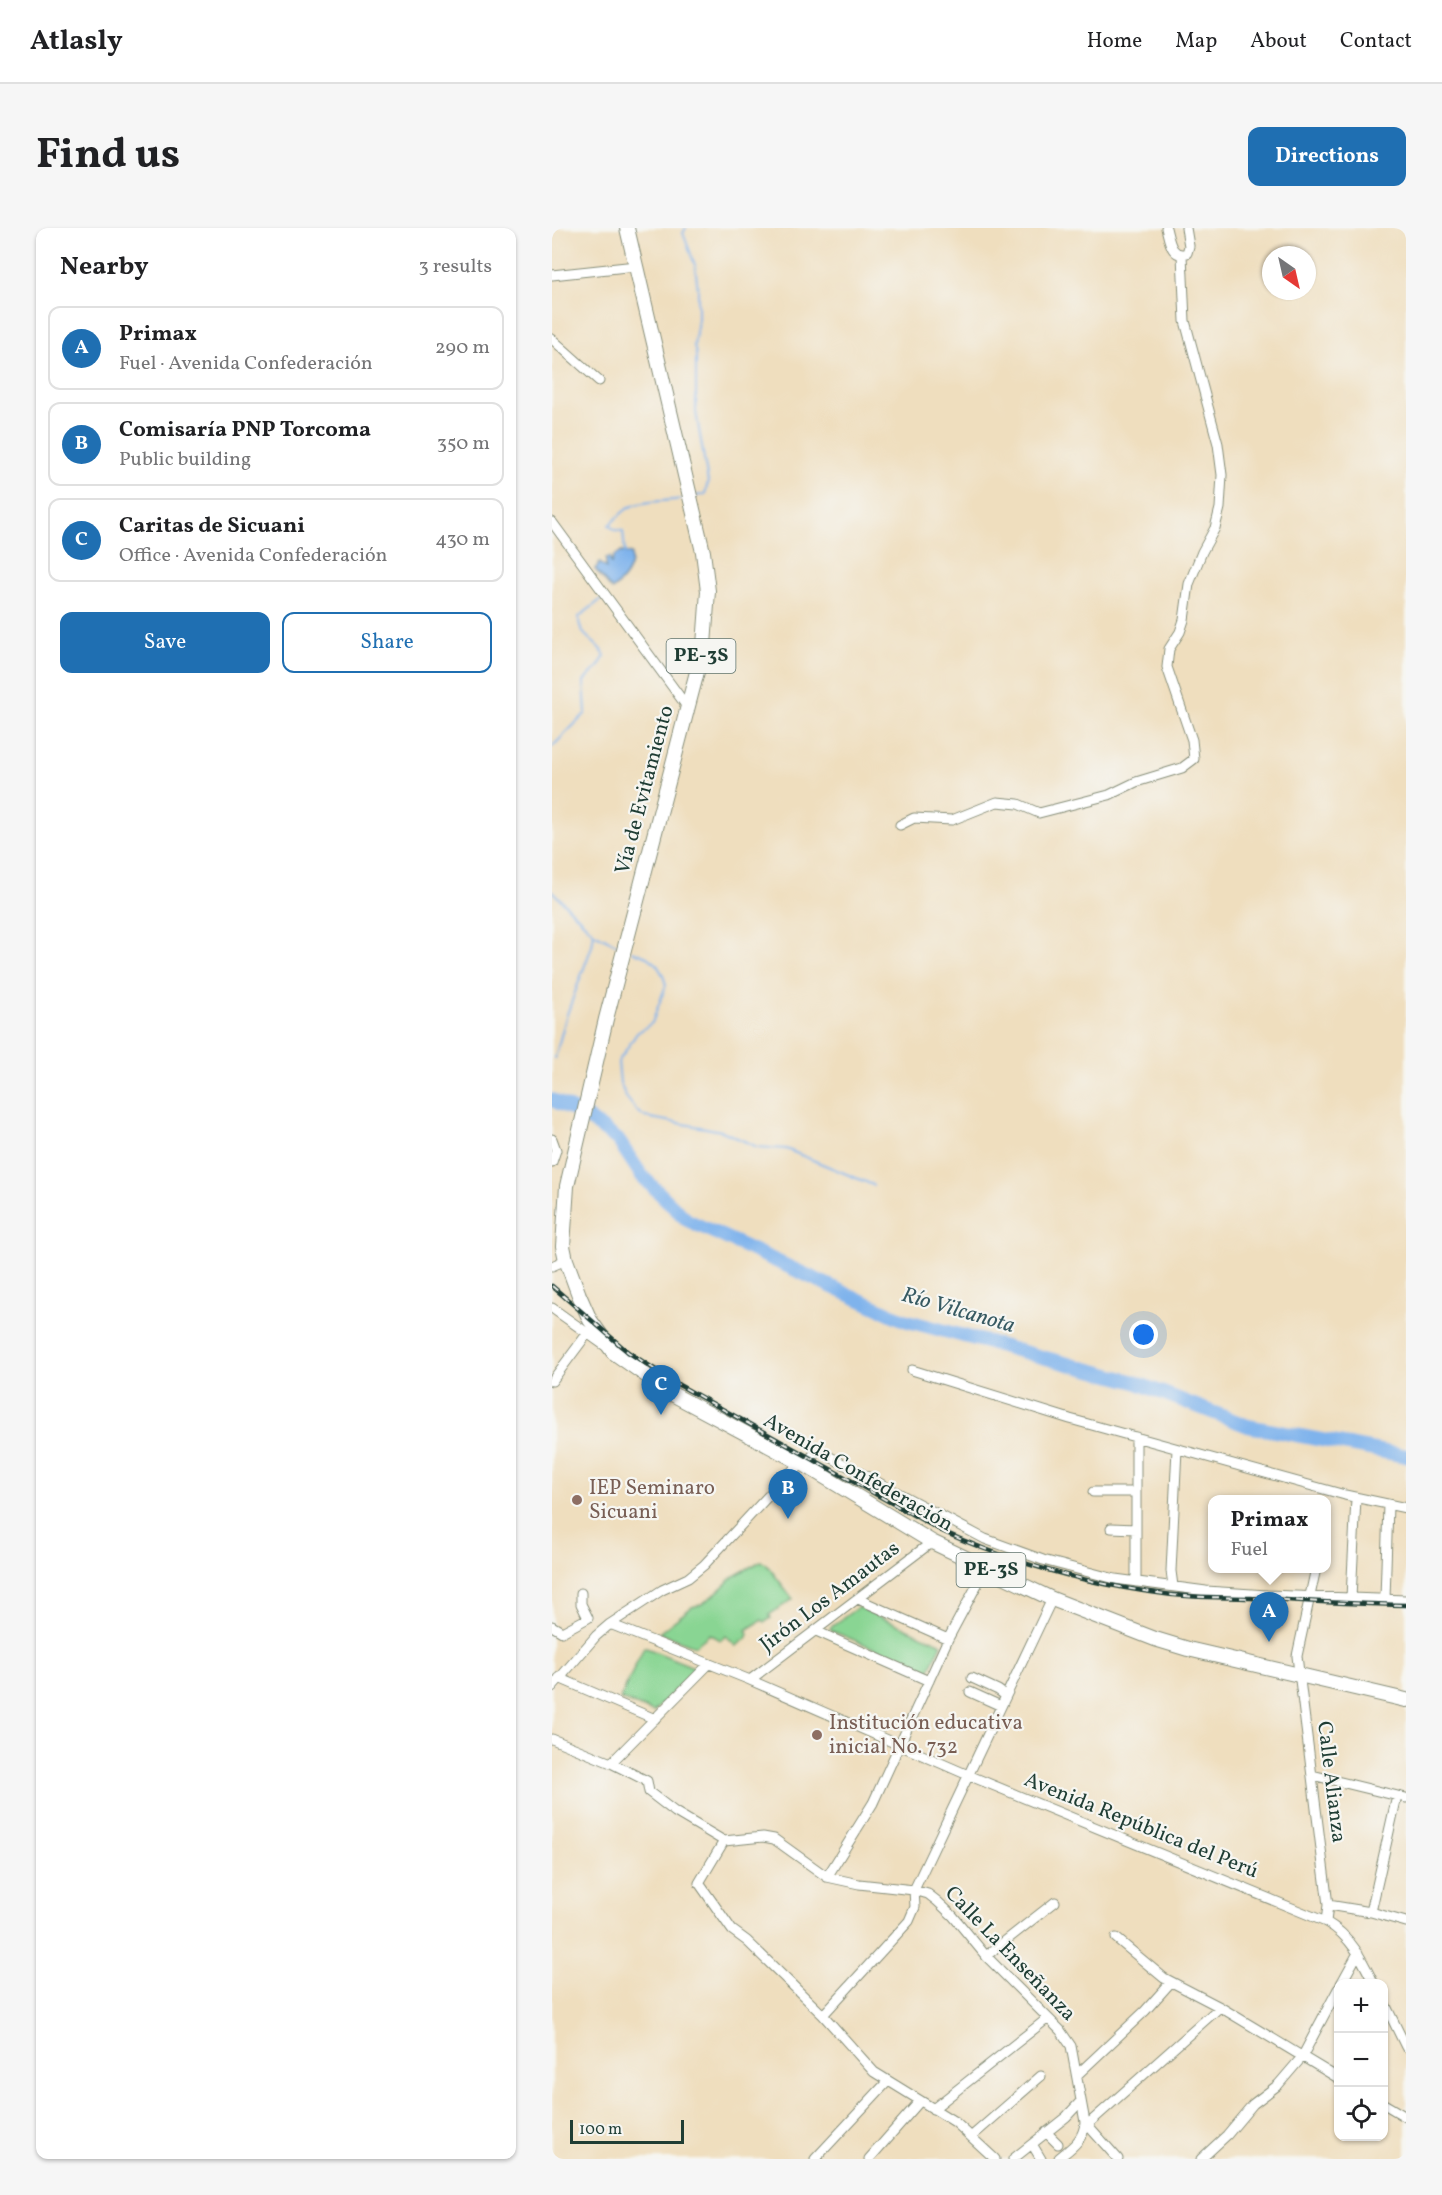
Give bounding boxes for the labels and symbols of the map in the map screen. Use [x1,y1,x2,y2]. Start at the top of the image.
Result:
north arrow [1262,246,1316,300]
road number: PE-3S [666,639,736,673]
street label: Vía de Evitamiento [609,702,681,878]
water label: Río Vilcanota [898,1280,1018,1342]
your location [1129,1320,1158,1349]
pin: C [642,1366,680,1415]
street label: Avenida Confederación [758,1407,958,1539]
pin: B [768,1470,808,1519]
place label: IEP Seminaro Sicuani [589,1474,715,1527]
marker: IEP Seminaro Sicuani [570,1493,584,1507]
street label: Jirón Los Amautas [754,1535,906,1659]
road number: PE-3S [956,1553,1026,1587]
pin: A [1250,1592,1288,1642]
place label: Institución educativa inicial No. 732 [829,1709,1023,1762]
street label: Calle Alianza [1309,1720,1353,1844]
marker: Institución educativa inicial No. 732 [810,1728,824,1742]
street label: Avenida República del Perú [1020,1766,1262,1886]
street label: Calle La Enseñanza [938,1880,1082,2028]
scale bar [570,2117,684,2144]

